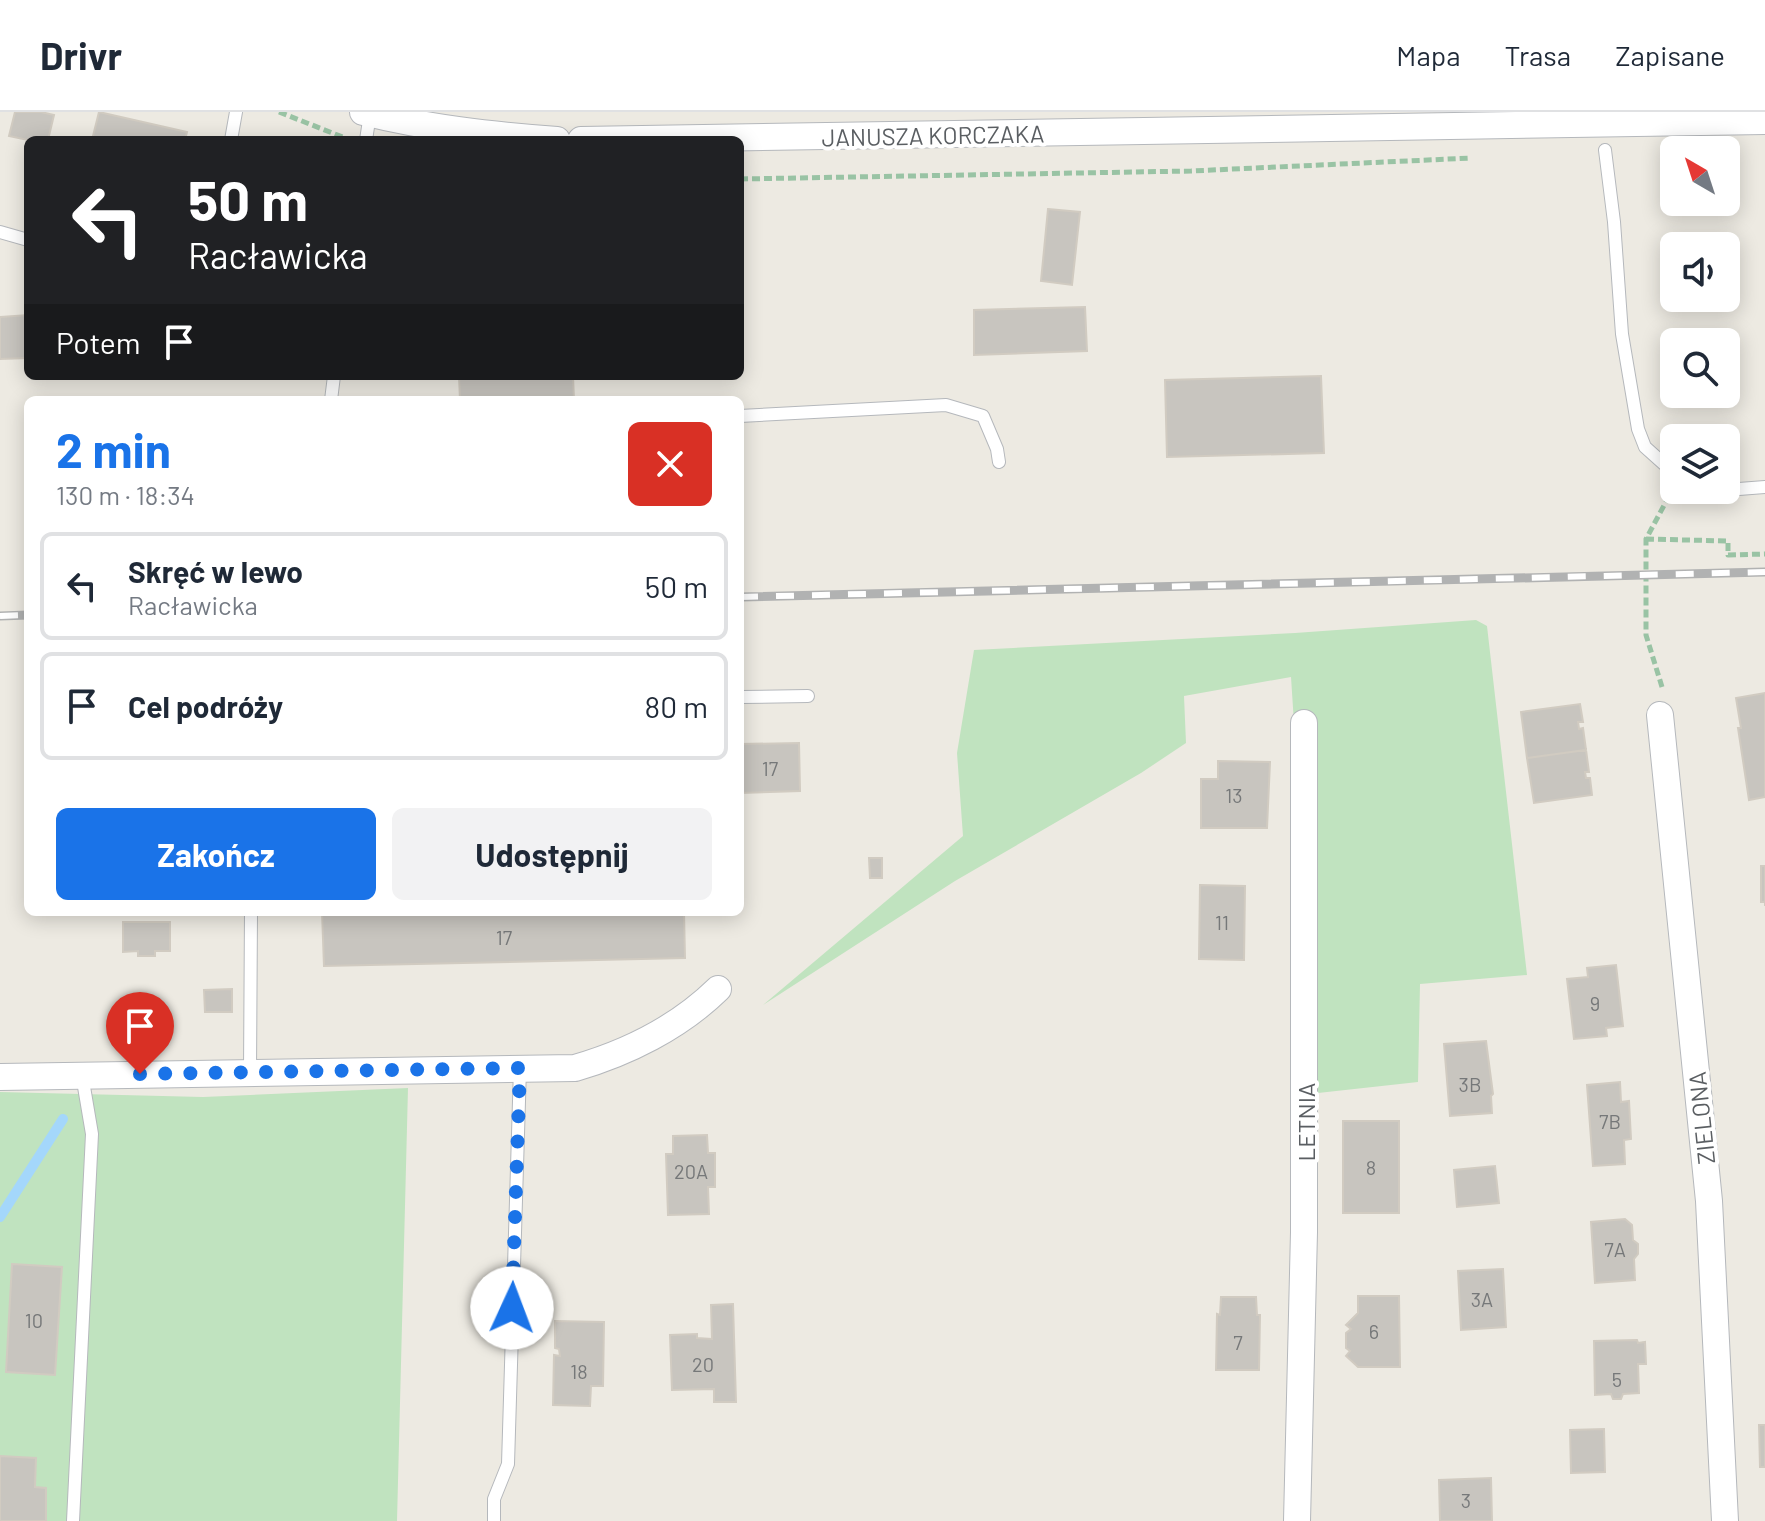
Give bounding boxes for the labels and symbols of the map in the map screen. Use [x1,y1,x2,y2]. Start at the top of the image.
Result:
street label: JANUSZA KORCZAKA [821,119,1045,151]
north arrow [1660,136,1740,216]
house number: 17 [762,756,779,780]
house number: 13 [1225,783,1243,807]
house number: 11 [1215,910,1229,934]
house number: 17 [496,925,513,949]
house number: 9 [1590,991,1600,1015]
pin [106,992,174,1074]
street label: ZIELONA [1682,1070,1720,1166]
house number: 3B [1459,1072,1481,1096]
street label: LETNIA [1291,1083,1320,1161]
house number: 7B [1599,1109,1621,1133]
house number: 8 [1366,1155,1376,1179]
house number: 20A [674,1159,708,1183]
house number: 7A [1604,1237,1626,1261]
position arrow [470,1266,554,1350]
house number: 3A [1471,1287,1493,1311]
house number: 10 [25,1308,43,1332]
house number: 6 [1369,1319,1379,1343]
house number: 7 [1233,1330,1243,1354]
house number: 20 [692,1352,714,1376]
house number: 18 [570,1359,588,1383]
house number: 5 [1612,1367,1622,1391]
house number: 3 [1461,1488,1471,1512]

